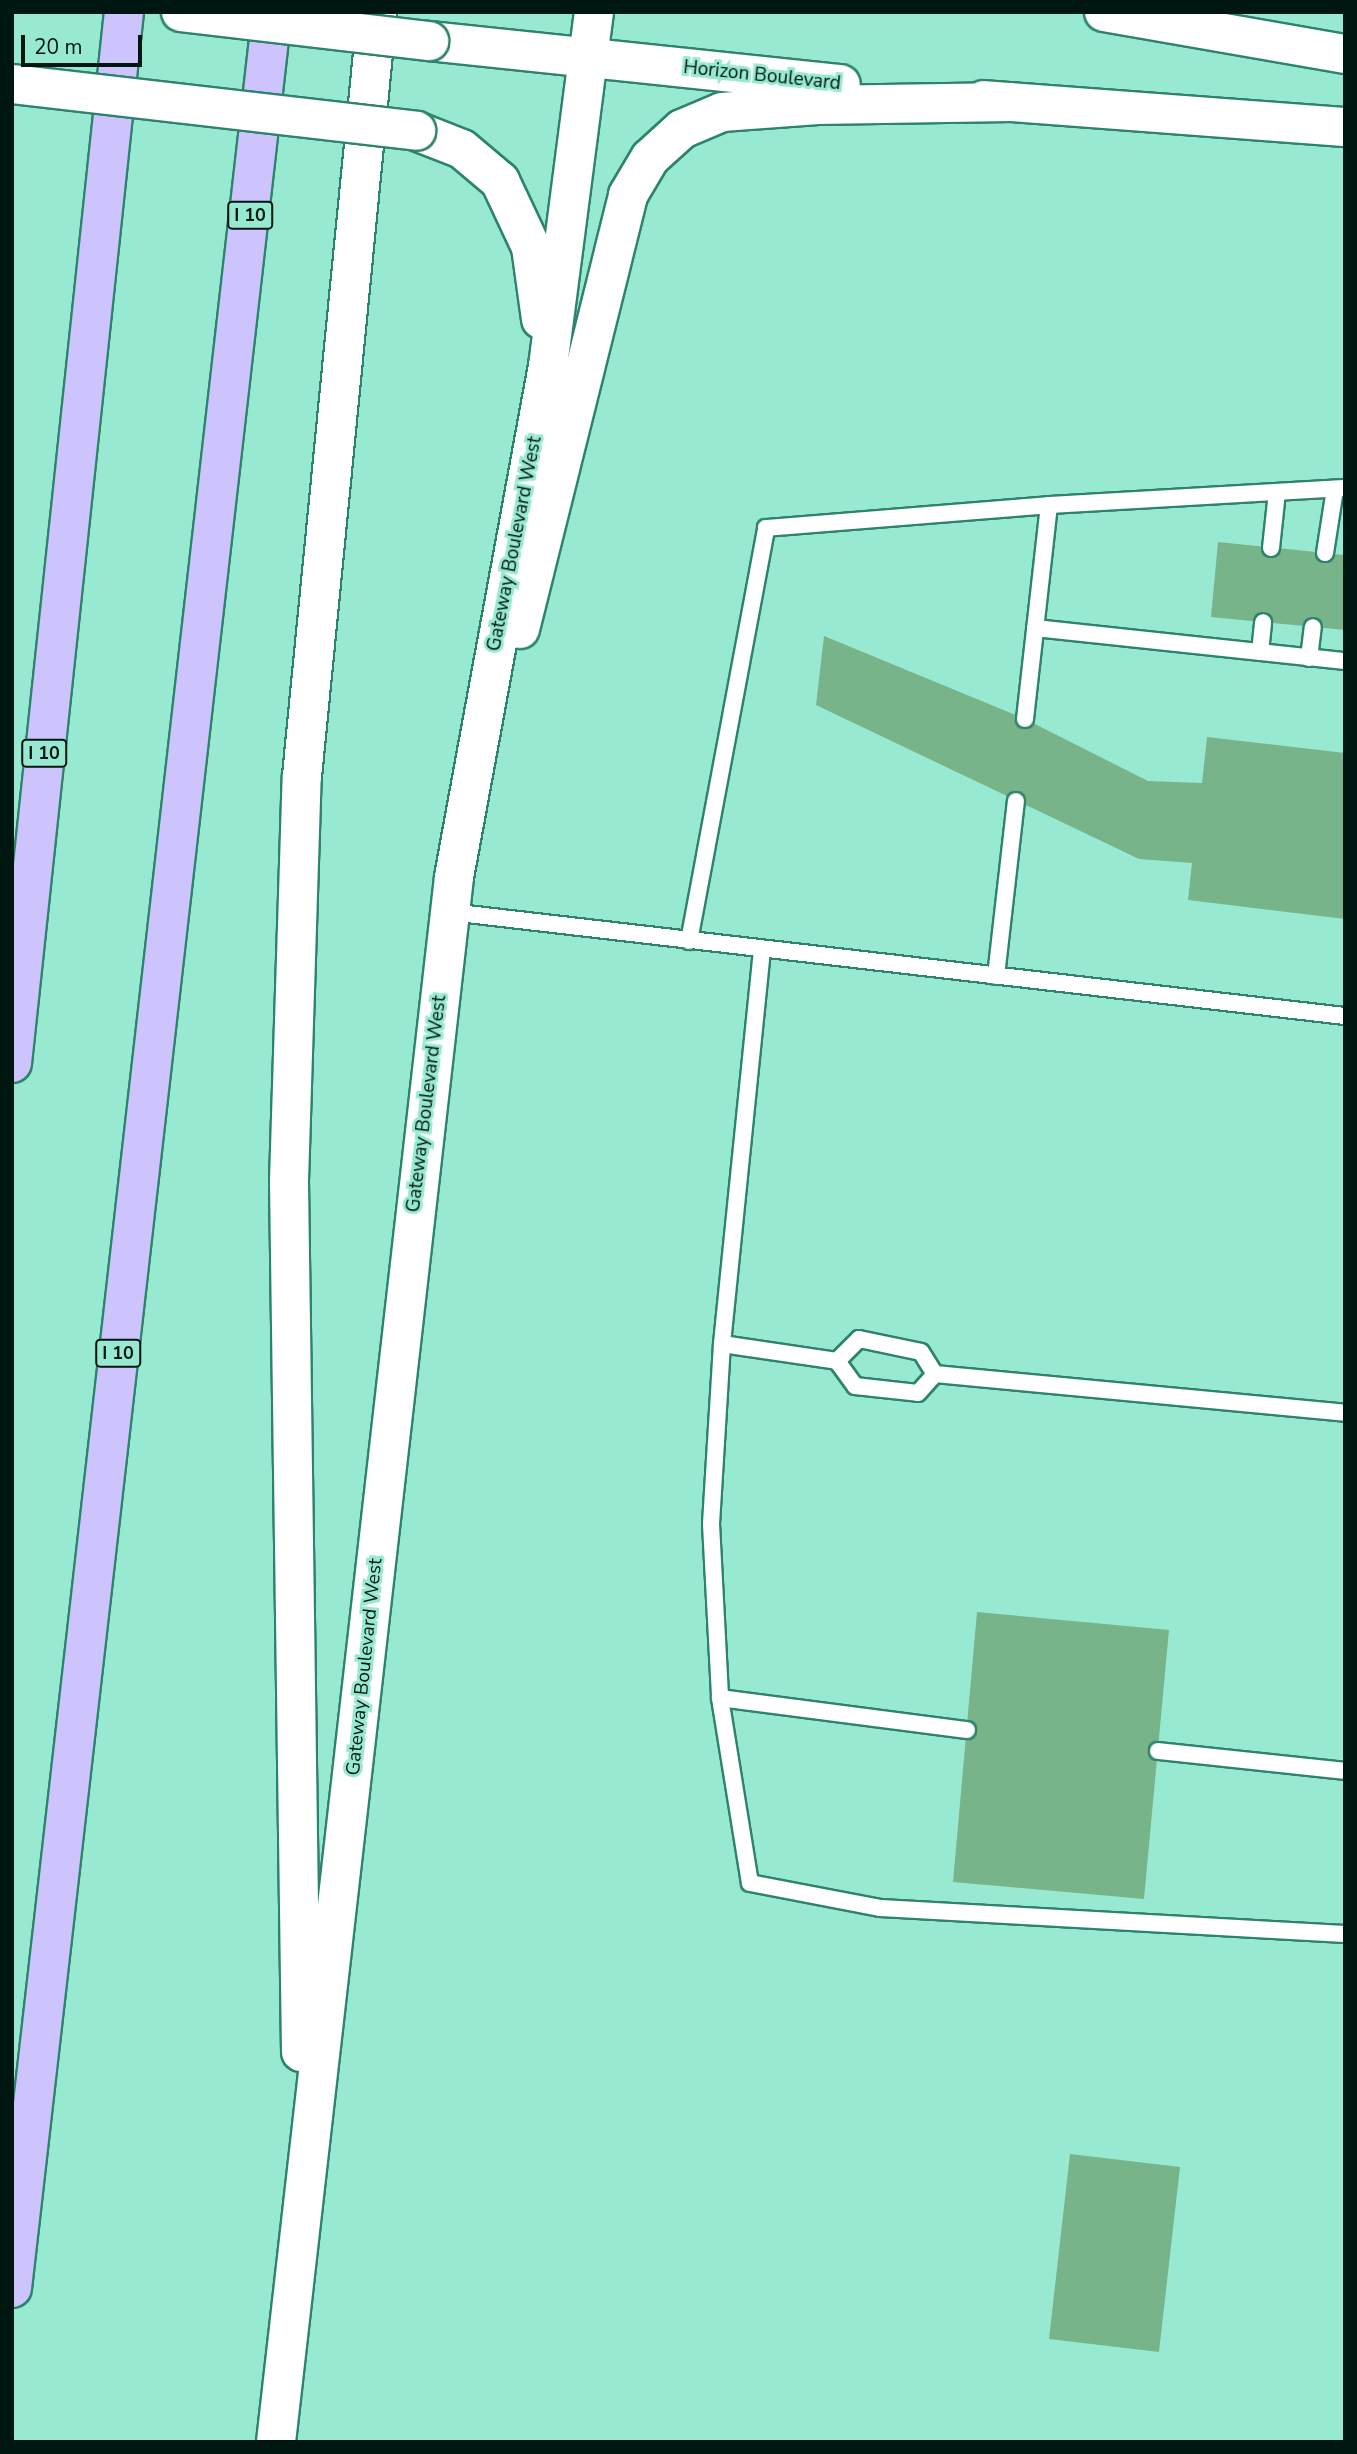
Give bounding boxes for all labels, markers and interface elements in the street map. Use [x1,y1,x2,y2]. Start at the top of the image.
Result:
scale bar [24,21,145,65]
text: 20 m [34,33,83,61]
street label: Horizon Boulevard [682,56,842,96]
road number: I 10 [226,200,274,230]
street label: Gateway Boulevard West [483,435,547,653]
road number: I 10 [20,738,68,768]
street label: Gateway Boulevard West [402,994,452,1214]
road number: I 10 [94,1338,142,1368]
street label: Gateway Boulevard West [342,1557,388,1777]

